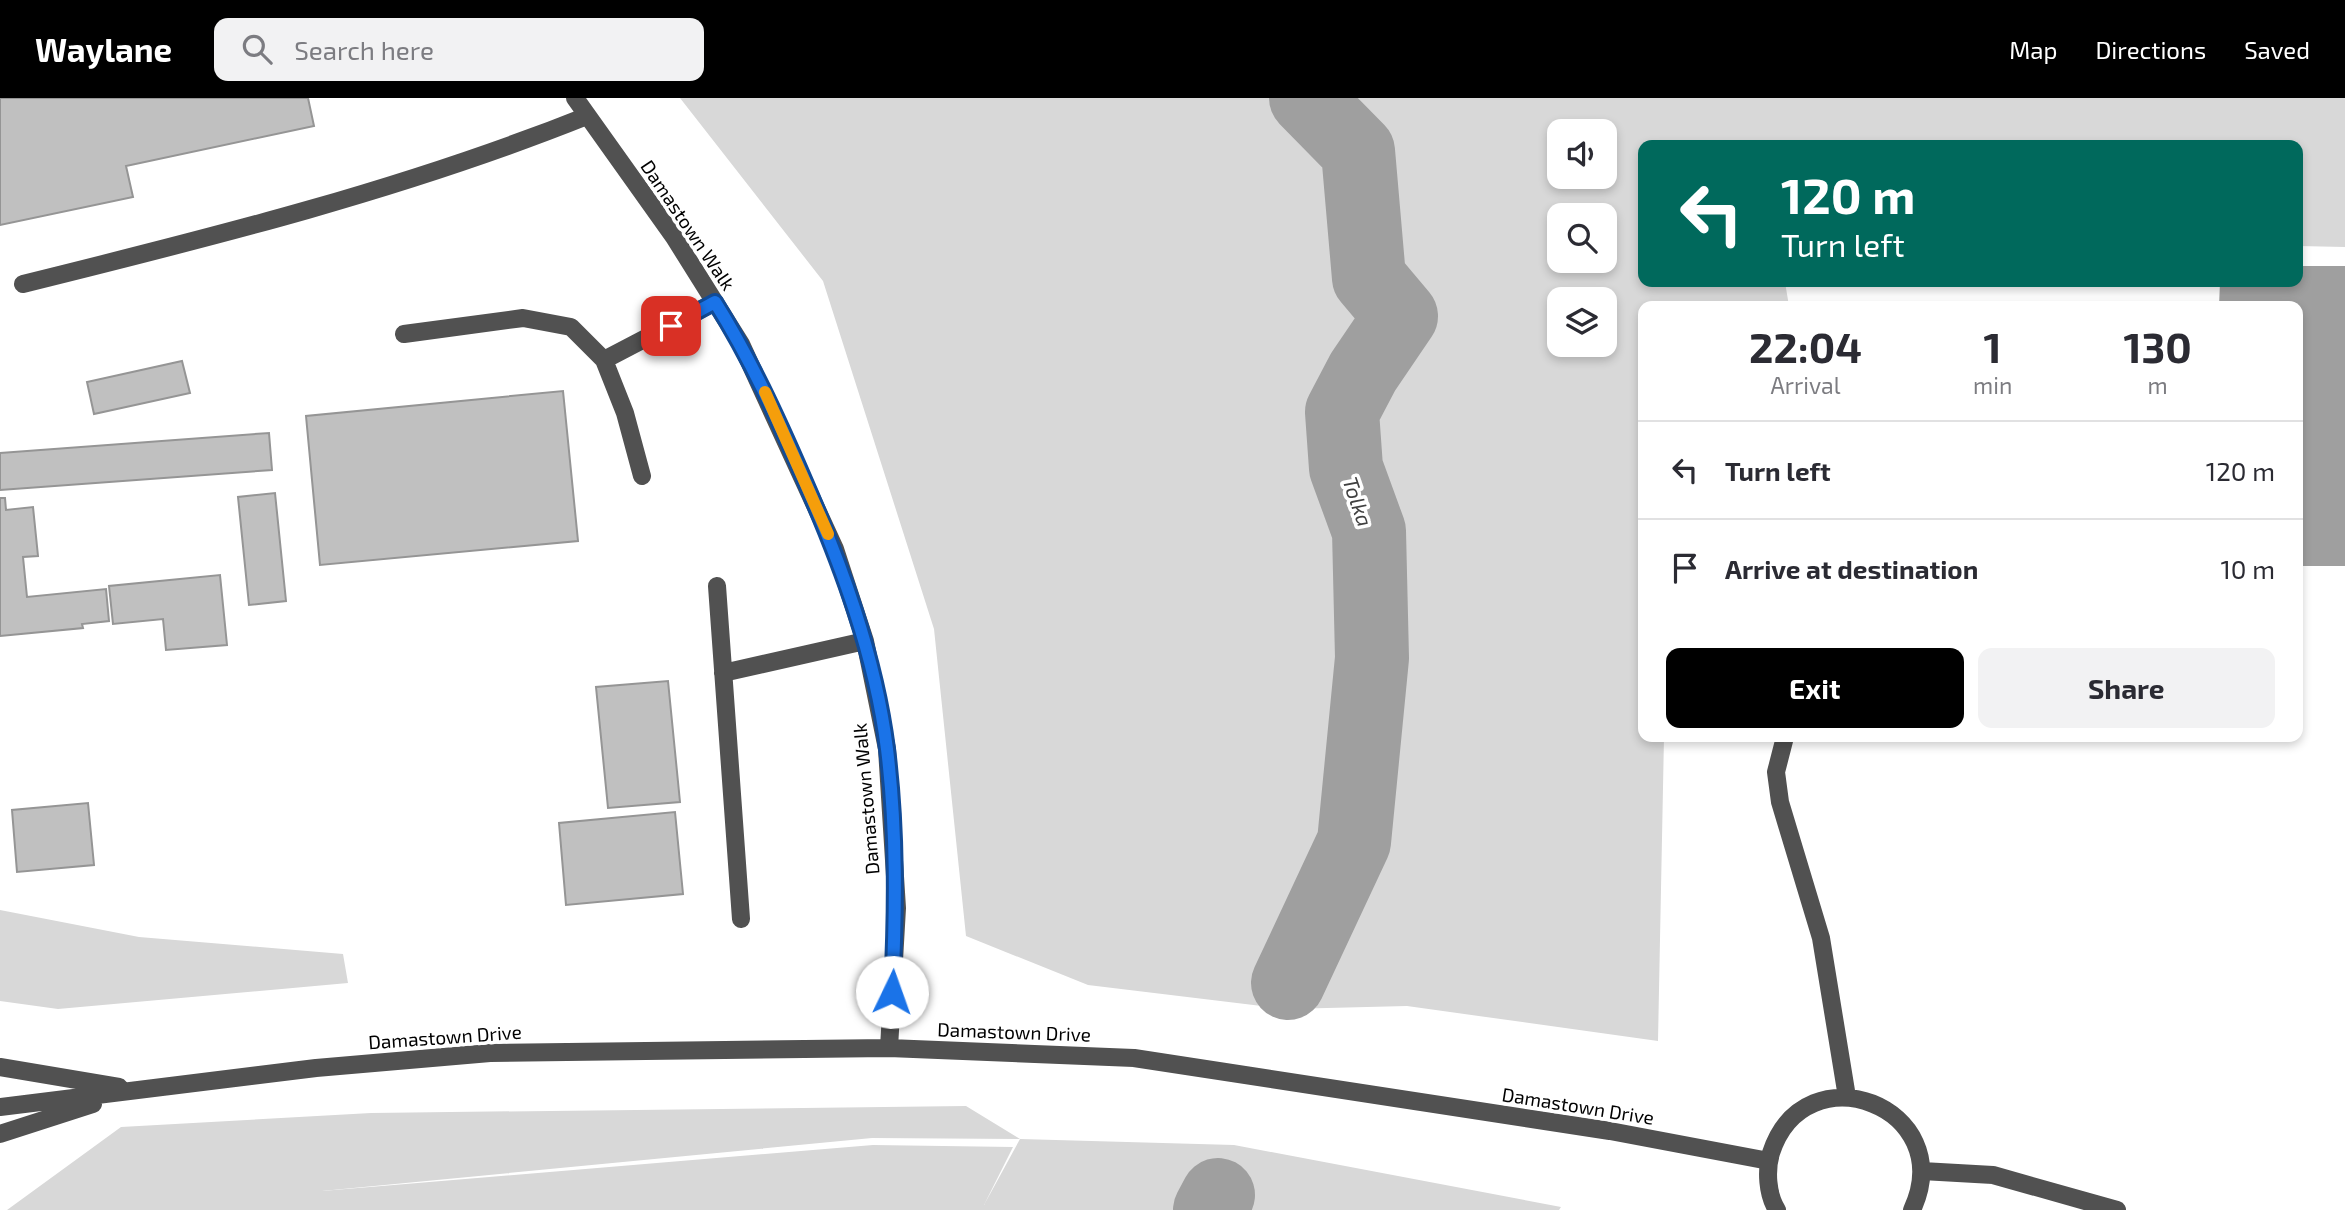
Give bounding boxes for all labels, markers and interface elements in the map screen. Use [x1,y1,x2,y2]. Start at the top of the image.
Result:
search box [214,18,704,81]
text: Waylane [35,29,172,69]
icon: search [238,30,276,68]
text: Search here [294,34,434,65]
text: Map [2009,35,2057,64]
text: Directions [2095,35,2206,64]
text: Saved [2244,35,2310,64]
map controls [1547,119,1617,357]
button: sound [1547,119,1617,189]
street label: Damastown Walk [636,155,741,294]
text: 120 m [1781,165,1915,224]
icon: left [1666,168,1757,259]
button: search [1547,203,1617,273]
text: Turn left [1781,225,1905,263]
button: layers [1547,287,1617,357]
pin [641,296,701,356]
icon: arrive [652,307,690,345]
text: 22:04 [1749,321,1862,371]
text: 1 [1984,321,2002,371]
text: 130 [2123,321,2192,371]
text: Arrival [1771,371,1841,399]
text: min [1973,371,2012,399]
text: m [2148,371,2168,399]
icon: left [1666,451,1704,489]
text: Turn left [1725,455,1831,486]
text: 120 m [2206,455,2275,486]
water label: Tolka [1338,473,1378,530]
icon: arrive [1666,549,1704,587]
text: Arrive at destination [1725,553,1978,584]
text: 10 m [2220,553,2275,584]
button: Exit [1666,648,1964,728]
button: Share [1978,648,2275,728]
street label: Damastown Walk [847,722,884,876]
position arrow [855,955,929,1029]
street label: Damastown Drive [937,1017,1091,1046]
street label: Damastown Drive [367,1020,522,1053]
street label: Damastown Drive [1500,1082,1656,1129]

